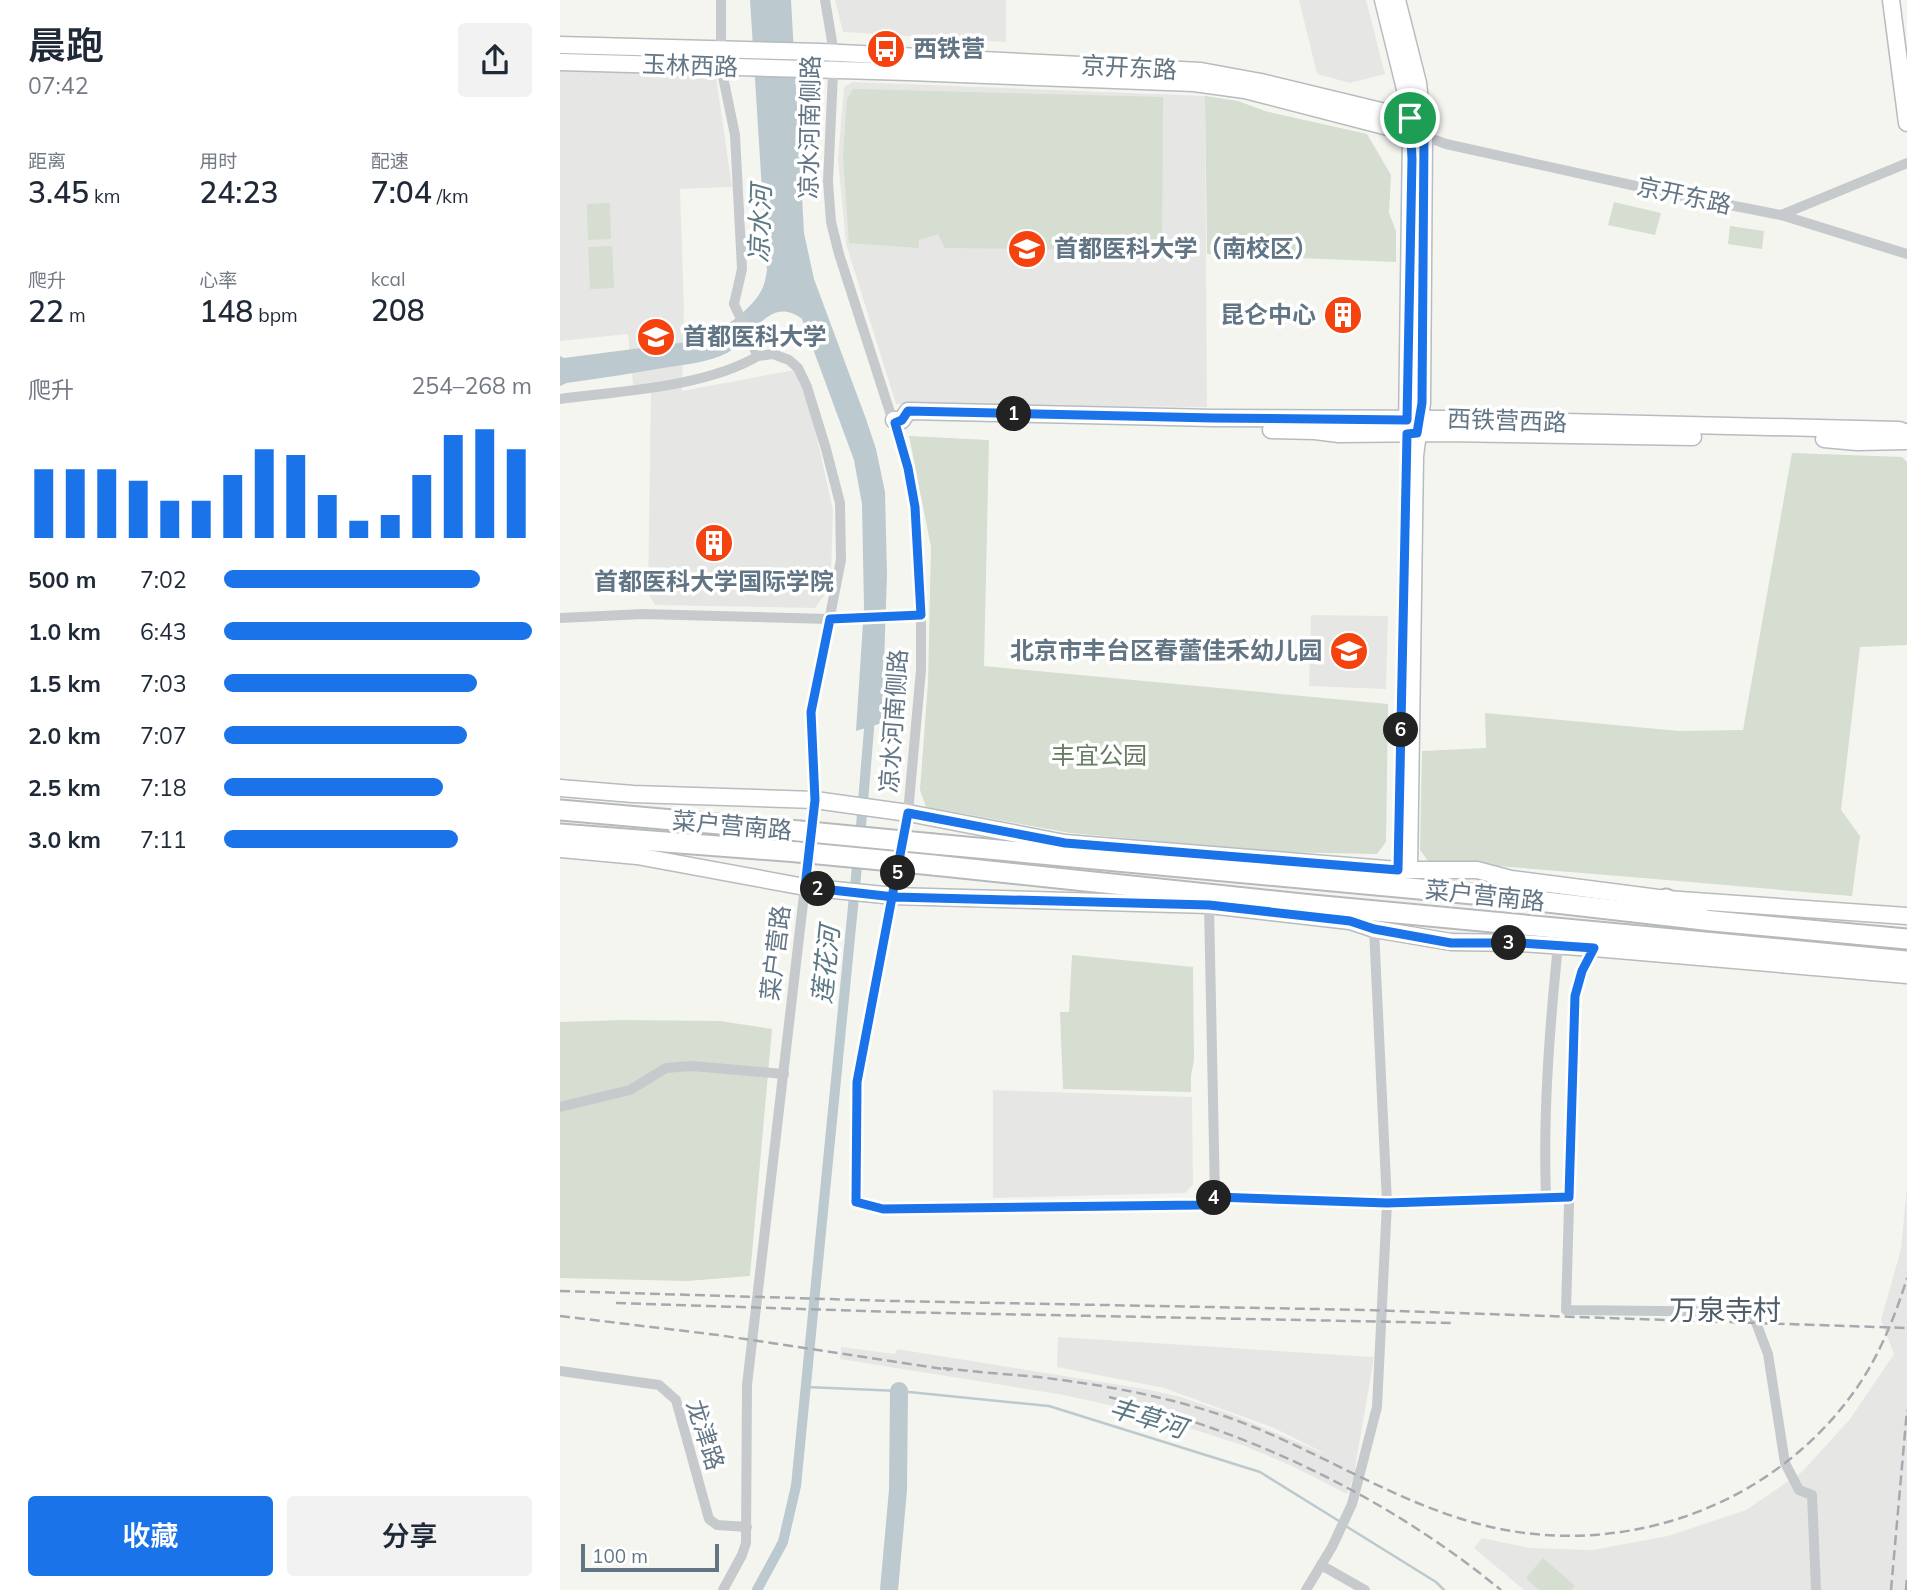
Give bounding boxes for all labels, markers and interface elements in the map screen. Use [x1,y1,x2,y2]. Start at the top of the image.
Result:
text: 晨跑 [28,21,104,69]
button: share [458,23,532,97]
bus stop icon: 西铁营 [865,28,907,70]
place label: 西铁营 [913,33,985,63]
street label: 玉林西路 [642,48,739,82]
street label: 京开东路 [1080,50,1178,84]
street label: 凉水河南侧路 [793,55,825,199]
text: 07:42 [28,71,88,100]
pin [1380,88,1440,148]
icon: arrive [1391,99,1429,137]
text: 距离 [28,149,66,173]
text: 用时 [199,149,237,173]
text: 配速 [371,149,409,173]
street label: 京开东路 [1634,170,1734,220]
text: 3.45 [28,173,89,211]
text: 24:23 [199,173,278,211]
text: 7:04 [371,173,432,211]
water label: 凉水河 [742,179,778,264]
text: km [89,184,121,208]
text: /km [432,184,469,208]
school or university icon: 首都医科大学（南校区） [1006,228,1048,270]
place label: 首都医科大学（南校区） [1054,233,1318,263]
text: kcal [371,267,405,291]
text: 爬升 [28,268,66,292]
text: 心率 [199,268,237,292]
text: 208 [371,291,425,329]
text: 22 [28,292,64,330]
text: 148 [199,292,253,330]
building icon: 昆仑中心 [1322,294,1364,336]
place label: 昆仑中心 [1220,299,1316,329]
text: m [64,303,86,327]
text: bpm [253,303,298,327]
school or university icon: 首都医科大学 [635,316,677,358]
place label: 首都医科大学 [683,321,827,351]
text: 254–268 m [411,371,532,400]
text: 爬升 [28,375,74,404]
pin: 1 [996,396,1032,432]
text: 1 [1008,401,1019,425]
street label: 西铁营西路 [1447,403,1568,437]
building icon: 首都医科大学国际学院 [693,522,735,564]
text: 500 m [28,565,96,594]
text: 7:02 [140,565,187,594]
place label: 首都医科大学国际学院 [594,566,834,596]
text: 1.0 km [28,617,101,646]
text: 6:43 [140,617,187,646]
school or university icon: 北京市丰台区春蕾佳禾幼儿园 [1328,630,1370,672]
place label: 北京市丰台区春蕾佳禾幼儿园 [1010,635,1322,665]
street label: 凉水河南侧路 [873,648,913,794]
text: 1.5 km [28,669,101,698]
text: 7:03 [140,669,187,698]
pin: 6 [1384,712,1418,748]
text: 6 [1395,717,1406,741]
text: 2.0 km [28,721,101,750]
text: 7:07 [140,721,187,750]
park label: 丰宜公园 [1051,740,1147,770]
text: 2.5 km [28,773,101,802]
text: 7:18 [140,773,187,802]
street label: 菜户营南路 [671,805,793,845]
text: 3.0 km [28,825,101,854]
text: 7:11 [140,825,187,854]
pin: 5 [880,856,916,890]
text: 5 [892,860,903,884]
pin: 2 [800,872,836,906]
street label: 菜户营南路 [1424,874,1546,916]
text: 2 [812,876,823,900]
street label: 菜户营路 [754,903,796,1002]
water label: 莲花河 [805,919,847,1005]
pin: 3 [1492,926,1527,960]
text: 3 [1503,930,1514,954]
pin: 4 [1196,1180,1232,1216]
text: 4 [1208,1185,1219,1209]
district label: 万泉寺村 [1669,1292,1781,1327]
water label: 丰草河 [1106,1390,1195,1446]
street label: 龙津路 [681,1396,731,1474]
button: 收藏 [28,1496,273,1576]
button: 分享 [287,1496,532,1576]
scale bar [581,1541,719,1573]
text: 100 m [592,1544,648,1568]

